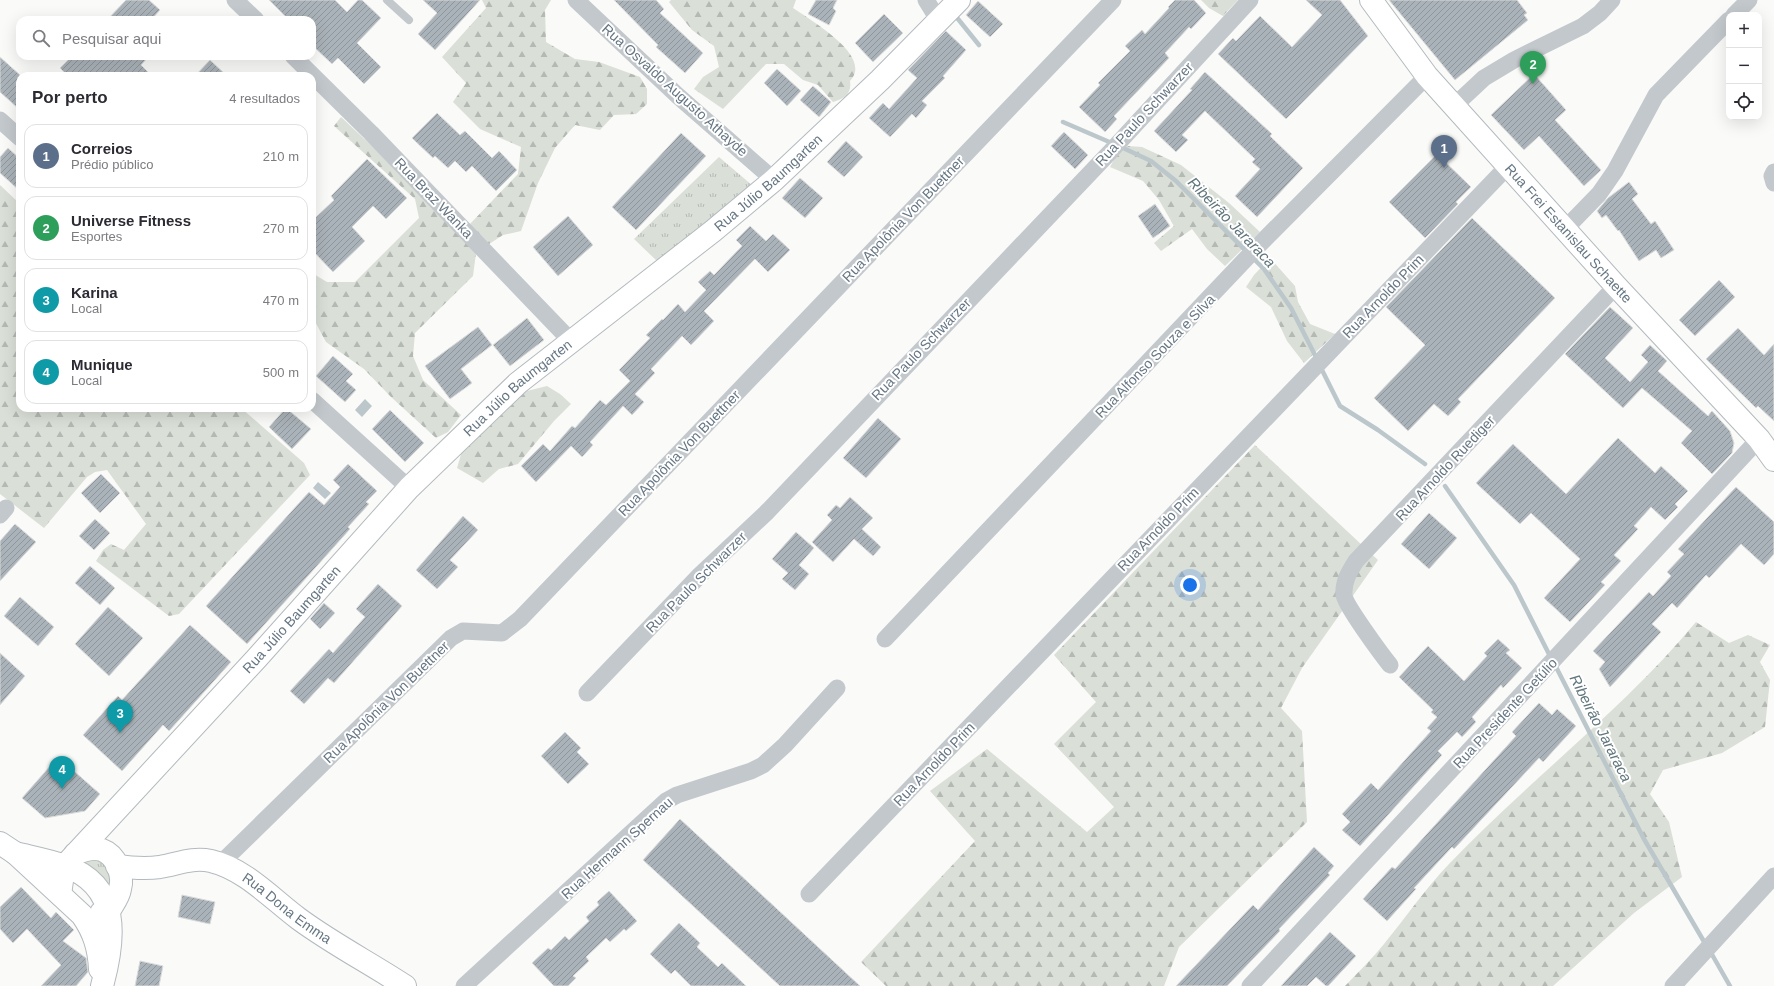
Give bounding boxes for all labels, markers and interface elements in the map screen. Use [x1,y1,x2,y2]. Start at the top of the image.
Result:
map controls [1726,12,1762,120]
button: + [1726,12,1762,48]
search box [16,16,316,60]
street label: Rua Osvaldo Augusto Athayde [599,21,751,160]
icon: search [30,27,52,49]
text: Pesquisar aqui [62,30,161,47]
button: − [1726,48,1762,84]
pin: 2 [1520,51,1546,84]
street label: Rua Paulo Schwarzer [1092,59,1196,169]
button: locate [1726,84,1762,120]
text: Por perto [32,88,108,107]
text: 4 resultados [229,91,300,106]
street label: Rua Júlio Baumgarten [711,131,825,235]
pin: 1 [1431,135,1457,168]
text: Correios [71,140,133,157]
text: 1 [42,149,50,164]
text: 210 m [263,149,299,164]
street label: Rua Apolônia Von Buettner [839,153,967,285]
street label: Rua Braz Wanka [392,155,476,242]
text: Prédio público [71,157,153,172]
street label: Rua Frei Estanislau Schaette [1502,160,1636,306]
water label: Ribeirão Jararaca [1185,174,1279,270]
text: Universe Fitness [71,212,191,229]
text: 2 [42,221,50,236]
text: 270 m [263,221,299,236]
text: Esportes [71,229,122,244]
street label: Rua Arnoldo Prim [1339,251,1427,341]
text: Karina [71,284,118,301]
street label: Rua Alfonso Souza e Silva [1092,291,1218,421]
text: 3 [42,293,50,308]
text: 470 m [263,293,299,308]
street label: Rua Paulo Schwarzer [868,295,974,403]
text: Local [71,301,102,316]
street label: Rua Júlio Baumgarten [460,336,575,439]
text: Munique [71,356,133,373]
text: 4 [42,365,50,380]
text: 500 m [263,365,299,380]
text: Local [71,373,102,388]
street label: Rua Apolônia Von Buettner [615,387,743,519]
street label: Rua Arnoldo Ruediger [1392,412,1498,524]
street label: Rua Arnoldo Prim [1114,484,1202,574]
street label: Rua Paulo Schwarzer [642,528,750,636]
street label: Rua Júlio Baumgarten [239,562,344,676]
your location [1180,575,1200,595]
street label: Rua Apolônia Von Buettner [320,638,452,766]
street label: Rua Presidente Getúlio [1450,654,1560,771]
water label: Ribeirão Jararaca [1567,671,1635,785]
pin: 3 [107,700,133,733]
street label: Rua Arnoldo Prim [890,719,978,809]
pin: 4 [49,756,75,789]
street label: Rua Hermann Spernau [558,794,676,902]
street label: Rua Dona Emma [239,869,335,947]

